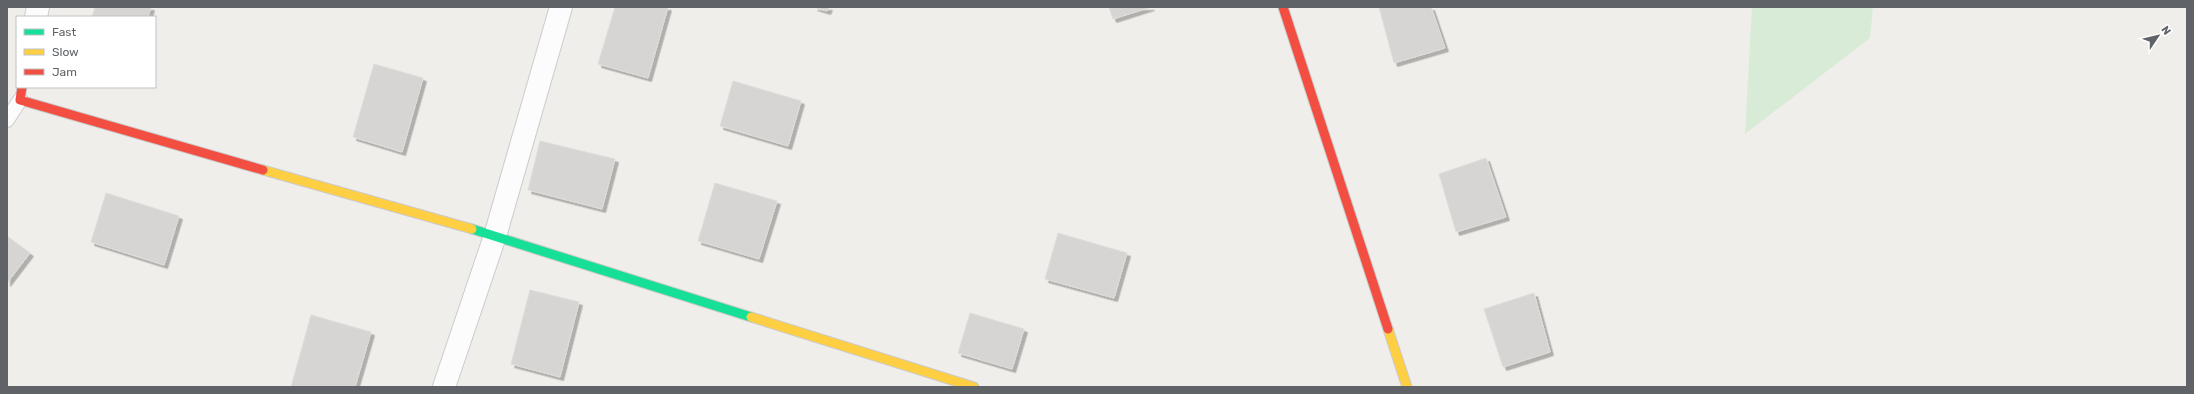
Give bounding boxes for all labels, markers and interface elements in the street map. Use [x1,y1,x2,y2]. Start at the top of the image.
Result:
legend [16,16,156,88]
north arrow [2138,16,2178,56]
text: N [2158,24,2173,38]
text: Fast [52,25,76,39]
text: Slow [52,45,79,59]
text: Jam [52,65,77,79]

